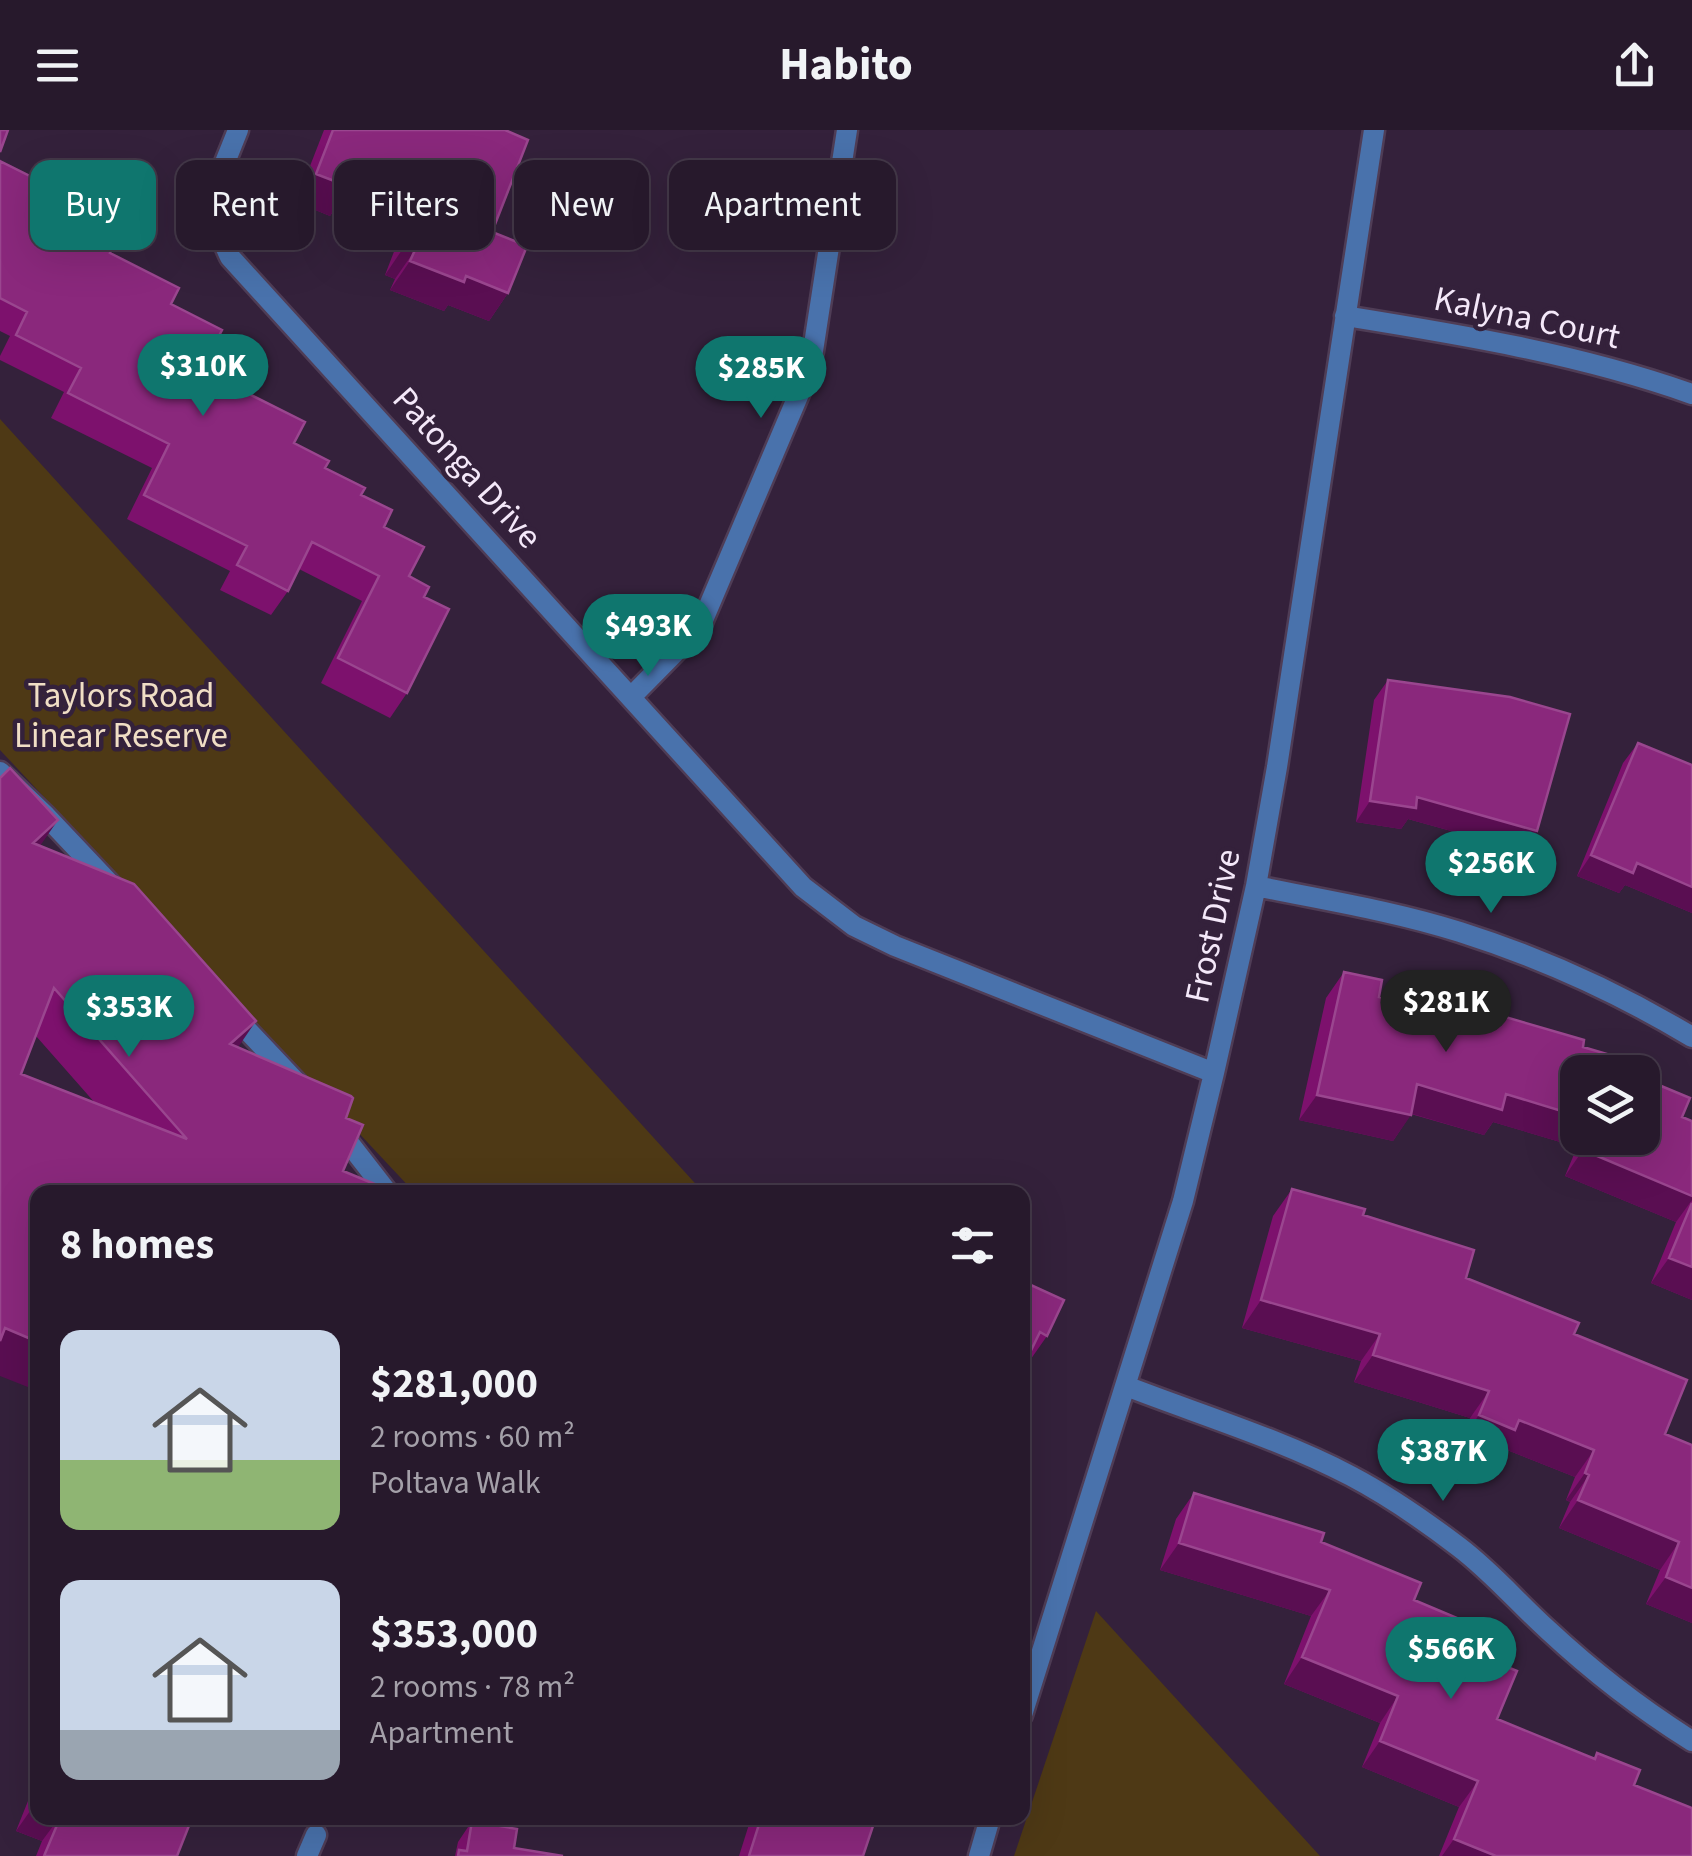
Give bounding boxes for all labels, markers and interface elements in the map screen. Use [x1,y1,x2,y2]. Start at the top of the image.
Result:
text: Habito [779,33,913,97]
icon: menu [30,38,85,93]
icon: share [1607,38,1662,93]
chip: Buy [30,160,156,250]
chip: Rent [176,160,314,250]
chip: Filters [334,160,494,250]
chip: New [514,160,649,250]
chip: Apartment [669,160,896,250]
street label: Kalyna Court [1429,274,1625,362]
pin: $310K [133,334,273,419]
pin: $285K [691,336,831,421]
text: $310K [159,343,247,389]
text: $285K [717,345,805,391]
street label: Patonga Drive [381,376,553,560]
pin: $493K [578,594,718,679]
text: $493K [604,603,692,649]
park label: Taylors Road Linear Reserve [14,671,228,761]
pin: $256K [1421,831,1561,916]
text: $256K [1447,840,1535,886]
street label: Frost Drive [1172,845,1254,1007]
pin: $281K [1376,970,1516,1055]
pin: $353K [59,975,199,1060]
text: $281K [1402,979,1490,1025]
text: $353K [85,984,173,1030]
map controls [1560,1055,1660,1155]
button: layers [1560,1055,1660,1155]
text: 8 homes [60,1215,214,1275]
icon: filters [945,1218,1000,1273]
text: $281,000 [370,1354,538,1414]
icon: home [140,1370,260,1490]
text: 2 rooms · 60 m² [370,1414,575,1460]
pin: $387K [1373,1419,1513,1504]
text: $387K [1399,1428,1487,1474]
text: Poltava Walk [370,1460,541,1506]
text: $353,000 [370,1604,538,1664]
pin: $566K [1381,1617,1521,1702]
icon: home [140,1620,260,1740]
text: $566K [1407,1626,1495,1672]
text: 2 rooms · 78 m² [370,1664,575,1710]
text: Apartment [370,1710,513,1756]

